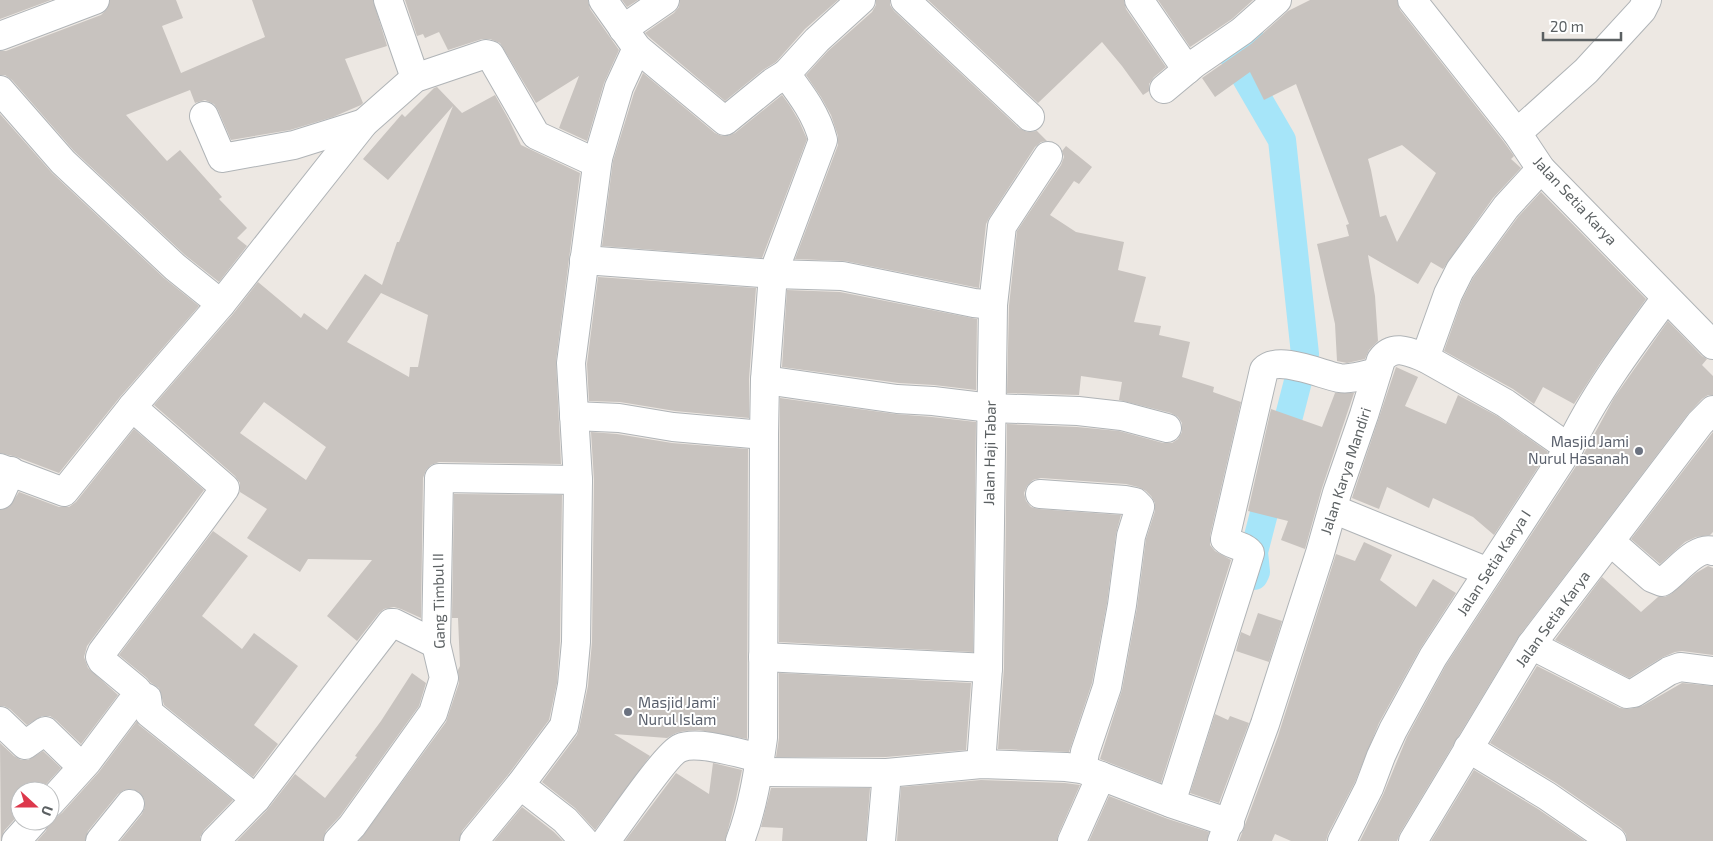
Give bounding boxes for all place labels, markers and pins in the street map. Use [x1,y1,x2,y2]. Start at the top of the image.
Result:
place label: Masjid Jami Nurul Hasanah [1528,432,1629,467]
marker: Masjid Jami Nurul Hasanah [1633,445,1645,457]
place label: Masjid Jami' Nurul Islam [638,693,719,728]
marker: Masjid Jami' Nurul Islam [622,706,634,718]

